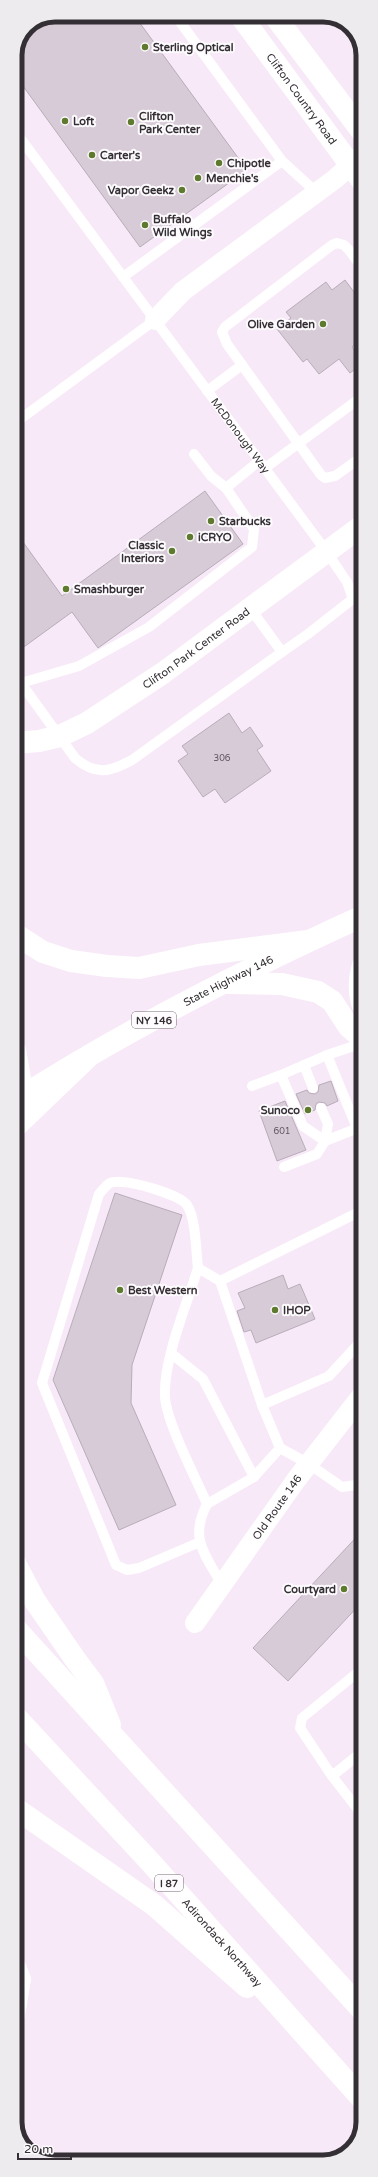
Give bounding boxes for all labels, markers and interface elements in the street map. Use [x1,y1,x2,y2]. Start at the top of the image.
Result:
place label: Sterling Optical [153,41,234,55]
marker: Sterling Optical [140,42,150,52]
street label: Clifton Country Road [263,51,339,147]
place label: Clifton Park Center [139,110,201,136]
place label: Loft [73,115,95,128]
marker: Loft [60,116,70,126]
marker: Clifton Park Center [126,117,136,127]
place label: Carter's [100,149,141,162]
marker: Carter's [87,150,97,160]
place label: Chipotle [227,157,272,171]
marker: Chipotle [214,158,224,168]
place label: Menchie's [206,172,259,185]
marker: Menchie's [193,173,203,183]
place label: Vapor Geekz [108,184,175,198]
marker: Vapor Geekz [177,185,187,195]
place label: Buffalo Wild Wings [153,213,213,240]
marker: Buffalo Wild Wings [140,220,150,230]
place label: Olive Garden [247,318,315,331]
marker: Olive Garden [318,319,328,329]
street label: McDonough Way [208,396,272,476]
place label: Starbucks [219,515,272,528]
marker: Starbucks [206,516,216,526]
place label: iCRYO [198,531,232,544]
marker: iCRYO [185,532,195,542]
place label: Classic Interiors [121,539,165,565]
marker: Classic Interiors [167,546,177,556]
place label: Smashburger [74,583,145,597]
marker: Smashburger [61,584,71,594]
street label: Clifton Park Center Road [140,605,253,692]
house number: 306 [214,753,231,764]
street label: State Highway 146 [181,953,276,1009]
road number: NY 146 [132,1012,176,1028]
place label: Sunoco [261,1104,300,1117]
marker: Sunoco [303,1105,313,1115]
house number: 601 [274,1126,290,1137]
place label: Best Western [128,1284,198,1297]
marker: Best Western [115,1285,125,1295]
place label: IHOP [283,1304,311,1317]
marker: IHOP [270,1305,280,1315]
street label: Old Route 146 [250,1472,305,1542]
place label: Courtyard [284,1583,336,1597]
marker: Courtyard [339,1584,349,1594]
road number: I 87 [155,1875,183,1891]
street label: Adirondack Northway [179,1896,265,1990]
scale bar [18,2135,71,2161]
text: 20 m [24,2142,53,2156]

